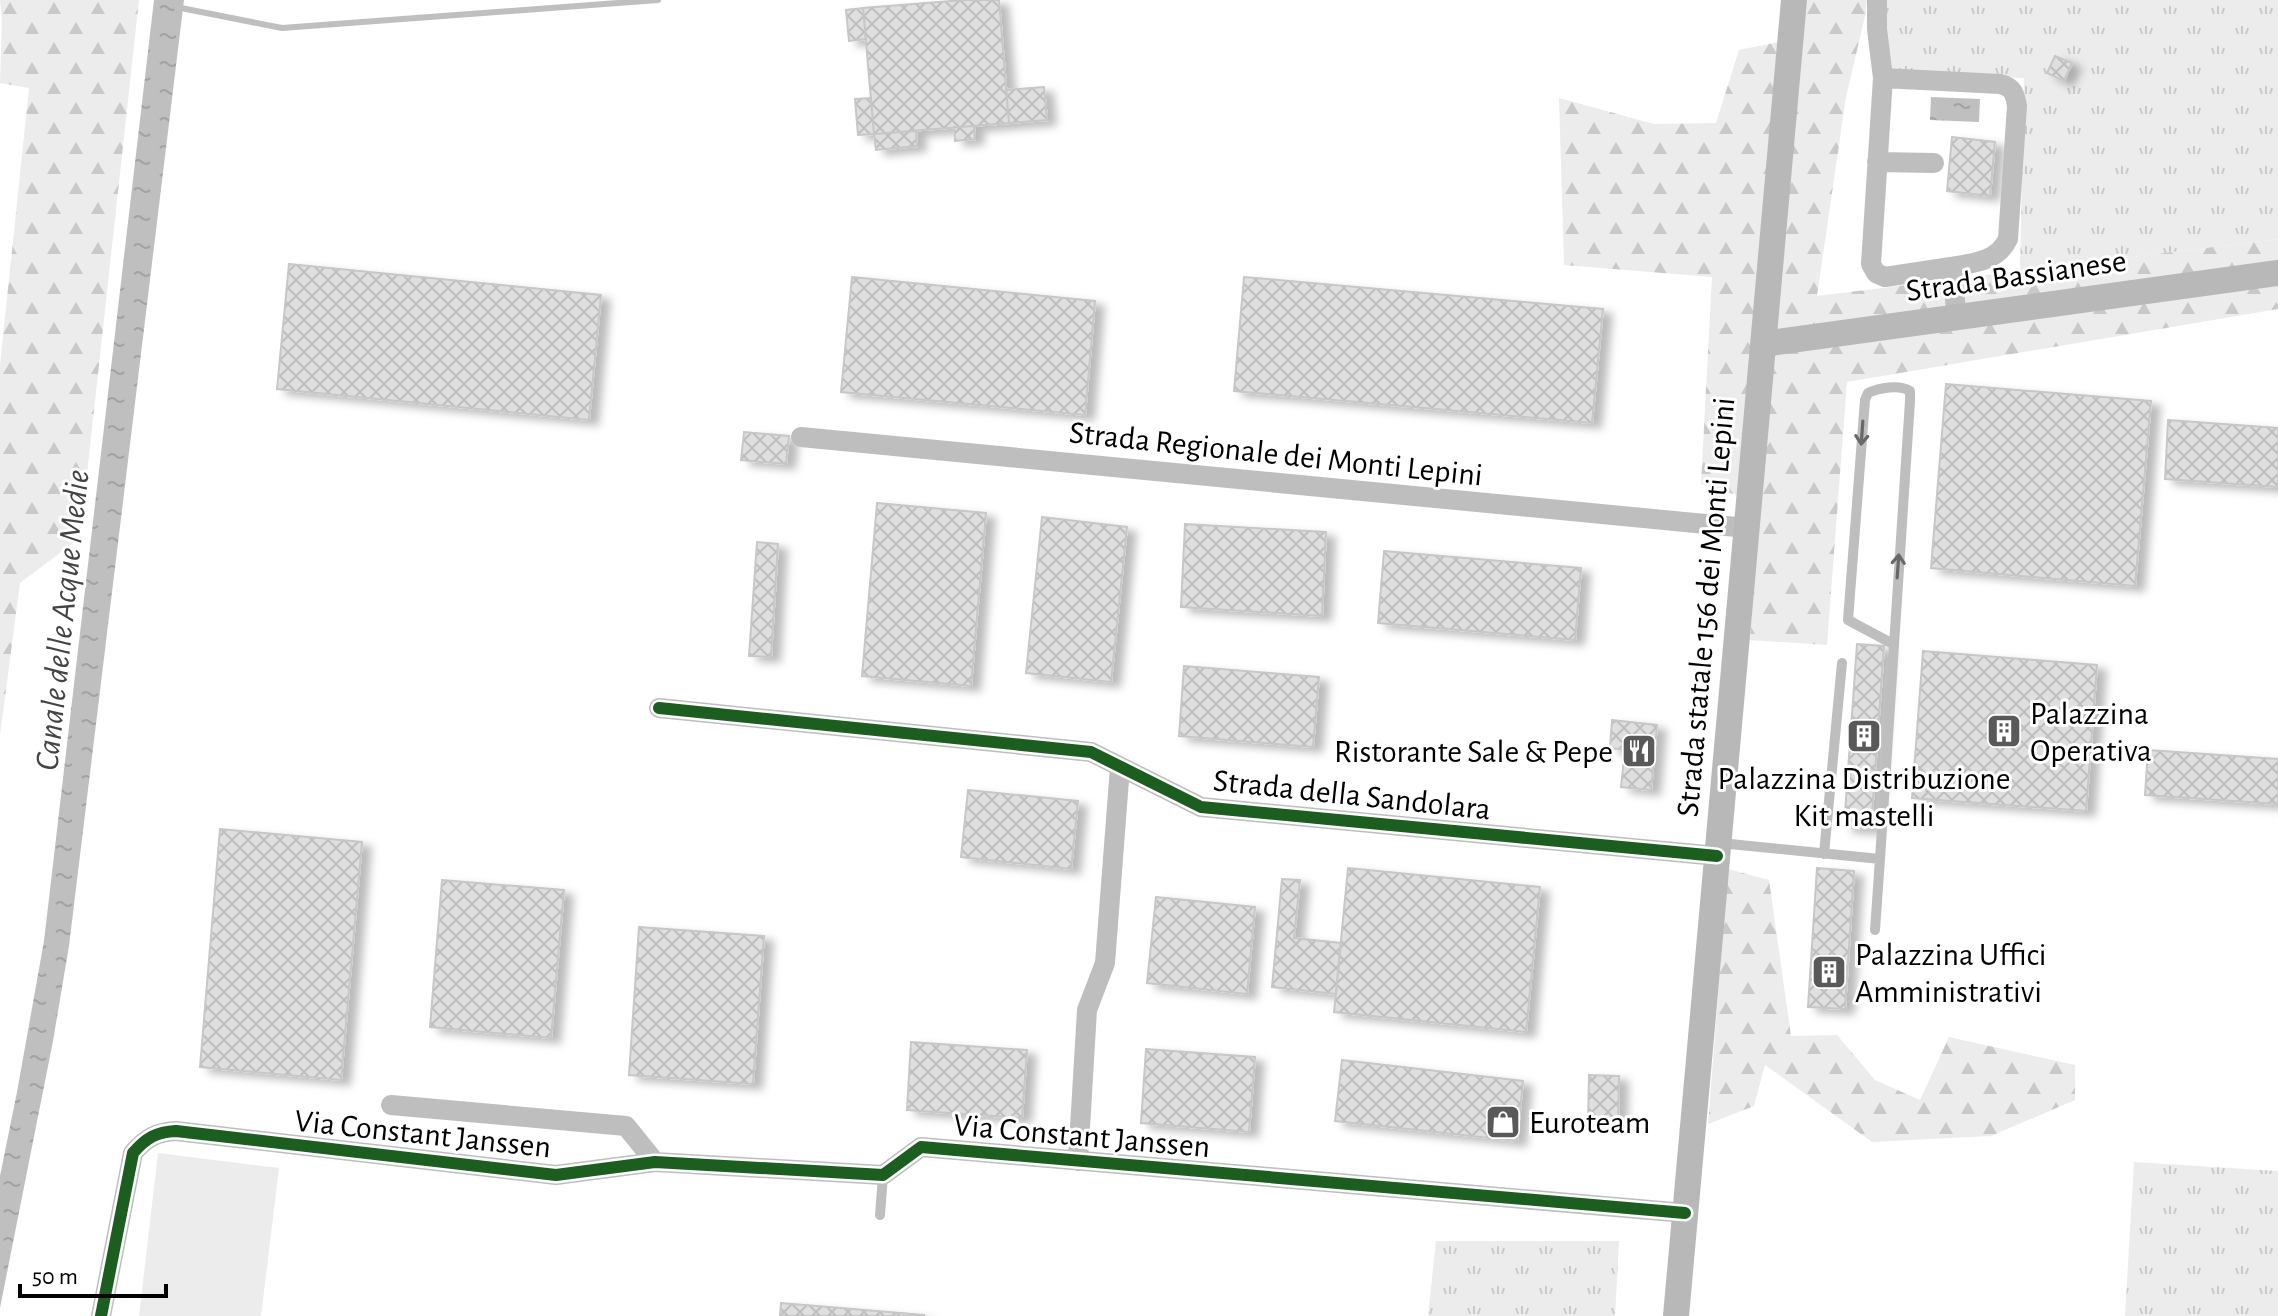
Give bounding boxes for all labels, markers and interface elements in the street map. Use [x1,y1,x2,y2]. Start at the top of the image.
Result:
street label: Strada Bassianese [1904,245,2129,307]
street label: Strada statale 156 dei Monti Lepini [1672,396,1740,818]
street label: Strada Regionale dei Monti Lepini [1068,416,1484,492]
one-way arrow [1854,419,1869,446]
water label: Canale delle Acque Medie [30,468,96,772]
one-way arrow [1891,553,1906,580]
place label: Palazzina Operativa [2030,698,2152,767]
building icon: Palazzina Operativa [1985,712,2023,750]
building icon: Palazzina Distribuzione Kit mastelli [1845,717,1883,755]
restaurant icon: Ristorante Sale & Pepe [1620,732,1658,770]
place label: Ristorante Sale & Pepe [1334,736,1613,768]
place label: Palazzina Distribuzione Kit mastelli [1718,763,2010,832]
street label: Strada della Sandolara [1212,765,1492,825]
place label: Palazzina Uffici Amministrativi [1855,939,2047,1008]
building icon: Palazzina Uffici Amministrativi [1810,953,1848,991]
shop icon: Euroteam [1484,1103,1522,1141]
street label: Via Constant Janssen [293,1105,553,1163]
place label: Euroteam [1529,1107,1650,1139]
street label: Via Constant Janssen [952,1109,1212,1163]
scale bar [20,1248,166,1298]
text: 50 m [32,1265,78,1289]

